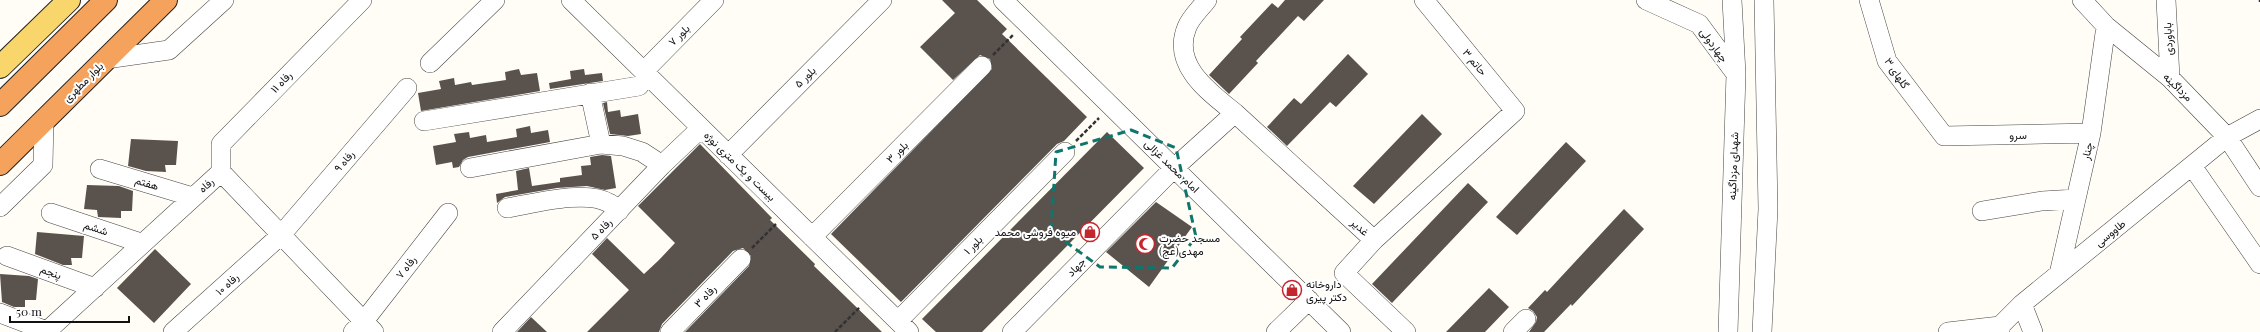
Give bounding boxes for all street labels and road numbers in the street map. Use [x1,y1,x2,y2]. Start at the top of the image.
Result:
street label: بلور ۷ [665,21,693,49]
street label: باباوردی [2159,22,2176,56]
street label: چهاردولی [1696,24,1732,66]
street label: حاتم ۳ [1459,45,1491,79]
street label: گلهای ۳ [1882,54,1913,91]
street label: بلوار مطهری [59,58,106,105]
street label: بلور ۵ [791,63,819,91]
street label: رفاه ۱۱ [267,67,295,96]
street label: مزداگینه [2160,69,2196,104]
street label: بیست و یک متری نوژه [701,127,779,204]
street label: سرو [2009,127,2027,142]
street label: شهدای مزداگینه [1724,131,1741,200]
street label: امام محمد غزالی [1141,136,1203,196]
street label: بلور ۳ [882,137,911,166]
street label: چنار [2077,141,2097,162]
street label: رفاه ۹ [330,146,357,175]
street label: هفتم [133,172,161,194]
street label: رفاه [195,174,217,196]
street label: رفاه ۵ [586,214,615,243]
street label: غدیر [1347,214,1373,239]
street label: طاووسی [2091,216,2128,250]
street label: ششم [82,217,111,240]
street label: بلور ۱ [960,232,985,257]
street label: رفاه ۷ [392,252,419,281]
street label: جهاد [1063,254,1088,279]
street label: پنجم [38,261,64,283]
street label: رفاه ۱۰ [212,269,242,298]
street label: رفاه ۳ [690,281,719,310]

